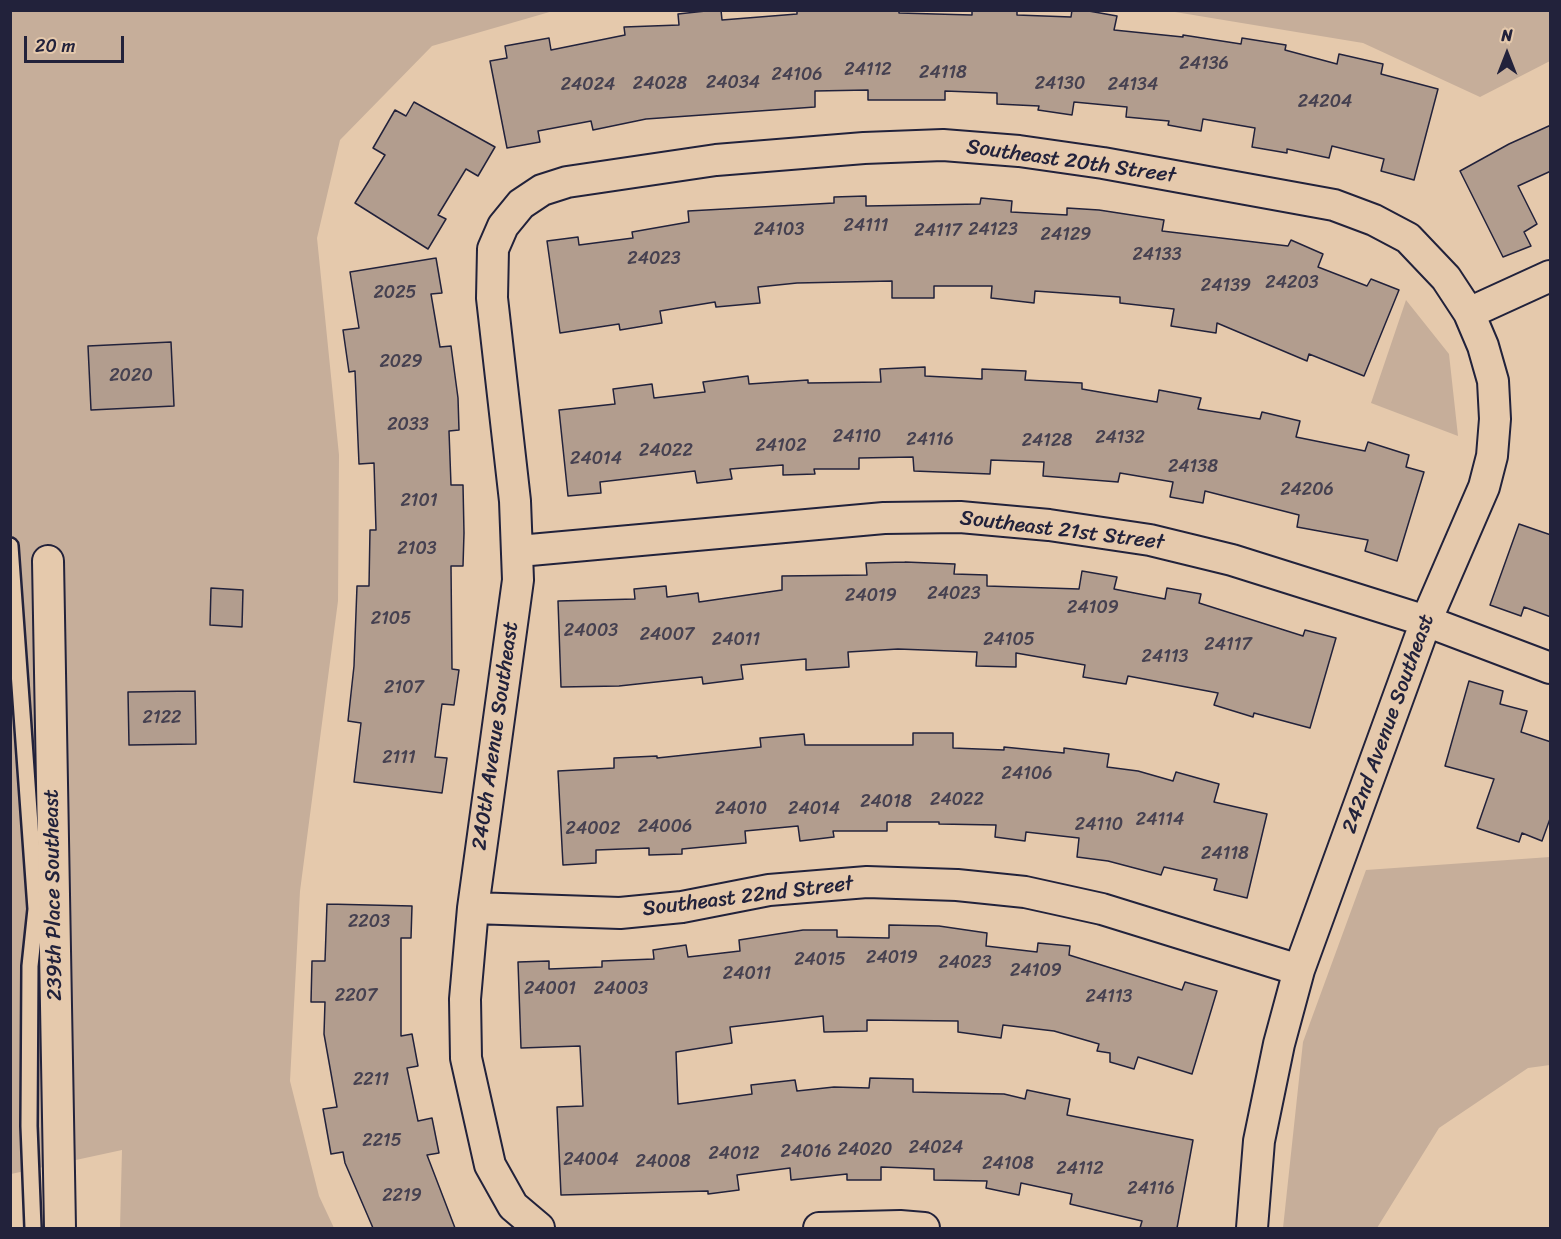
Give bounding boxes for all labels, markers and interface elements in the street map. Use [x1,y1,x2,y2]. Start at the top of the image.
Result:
text: N [1501,21,1513,50]
scale bar [27,24,128,62]
north arrow [1477,24,1537,84]
text: 20 m [35,30,75,62]
house number: 24136 [1179,53,1229,75]
house number: 24112 [844,59,892,81]
house number: 24118 [919,62,967,84]
house number: 24106 [772,64,822,86]
house number: 24034 [706,72,760,94]
house number: 24028 [633,73,687,95]
house number: 24130 [1035,73,1085,95]
house number: 24024 [561,74,615,96]
house number: 24134 [1108,74,1158,96]
house number: 24204 [1298,91,1352,113]
street label: Southeast 20th Street [965,135,1177,189]
house number: 24111 [844,215,888,237]
house number: 24103 [754,219,804,241]
house number: 24123 [968,219,1018,241]
house number: 24117 [914,220,962,242]
house number: 24129 [1041,224,1091,246]
house number: 24133 [1132,244,1182,266]
house number: 24023 [627,248,681,270]
house number: 24203 [1265,272,1319,294]
house number: 24139 [1201,275,1251,297]
house number: 2025 [373,282,417,304]
house number: 2029 [379,351,423,373]
house number: 2020 [109,365,153,387]
house number: 2033 [387,414,429,436]
house number: 24110 [833,426,881,448]
house number: 24132 [1095,427,1145,449]
house number: 24116 [906,429,954,451]
house number: 24128 [1022,430,1072,452]
house number: 24102 [755,435,807,457]
house number: 24022 [639,440,693,462]
house number: 24014 [570,448,622,470]
house number: 24138 [1168,456,1218,478]
house number: 24206 [1280,479,1334,501]
house number: 2101 [400,490,438,512]
street label: Southeast 21st Street [958,506,1166,556]
house number: 2103 [397,538,437,560]
house number: 24023 [927,583,981,605]
house number: 24019 [845,585,897,607]
house number: 24109 [1067,597,1119,619]
house number: 2105 [371,608,411,630]
street label: 242nd Avenue Southeast [1338,611,1440,837]
street label: 240th Avenue Southeast [467,620,525,852]
house number: 24003 [564,620,618,642]
house number: 24007 [640,624,694,646]
house number: 24011 [712,629,760,651]
house number: 24105 [983,629,1035,651]
house number: 24117 [1204,634,1252,656]
house number: 24113 [1142,646,1188,668]
house number: 2107 [384,677,424,699]
house number: 2122 [143,707,181,729]
house number: 2111 [382,747,416,769]
house number: 24106 [1002,763,1052,785]
street label: 239th Place Southeast [40,789,68,1001]
house number: 24022 [930,789,984,811]
house number: 24018 [860,791,912,813]
house number: 24010 [715,798,767,820]
house number: 24014 [788,798,840,820]
house number: 24114 [1136,809,1184,831]
house number: 24110 [1075,814,1123,836]
house number: 24006 [638,816,692,838]
house number: 24002 [566,818,620,840]
house number: 24118 [1201,843,1249,865]
street label: Southeast 22nd Street [641,872,855,922]
house number: 2203 [348,911,390,933]
house number: 24019 [866,947,918,969]
house number: 24015 [794,949,846,971]
house number: 24023 [938,952,992,974]
house number: 24109 [1010,960,1062,982]
house number: 24011 [723,963,771,985]
house number: 24001 [524,978,576,1000]
house number: 24003 [594,978,648,1000]
house number: 2207 [335,985,377,1007]
house number: 24113 [1086,986,1132,1008]
house number: 2211 [353,1069,389,1091]
house number: 2215 [362,1130,402,1152]
house number: 24024 [909,1137,963,1159]
house number: 24020 [838,1139,892,1161]
house number: 24016 [781,1141,831,1163]
house number: 24012 [708,1143,760,1165]
house number: 24004 [563,1149,619,1171]
house number: 24008 [635,1151,691,1173]
house number: 24108 [982,1153,1034,1175]
house number: 24112 [1056,1158,1104,1180]
house number: 24116 [1127,1178,1175,1200]
house number: 2219 [382,1185,422,1207]

